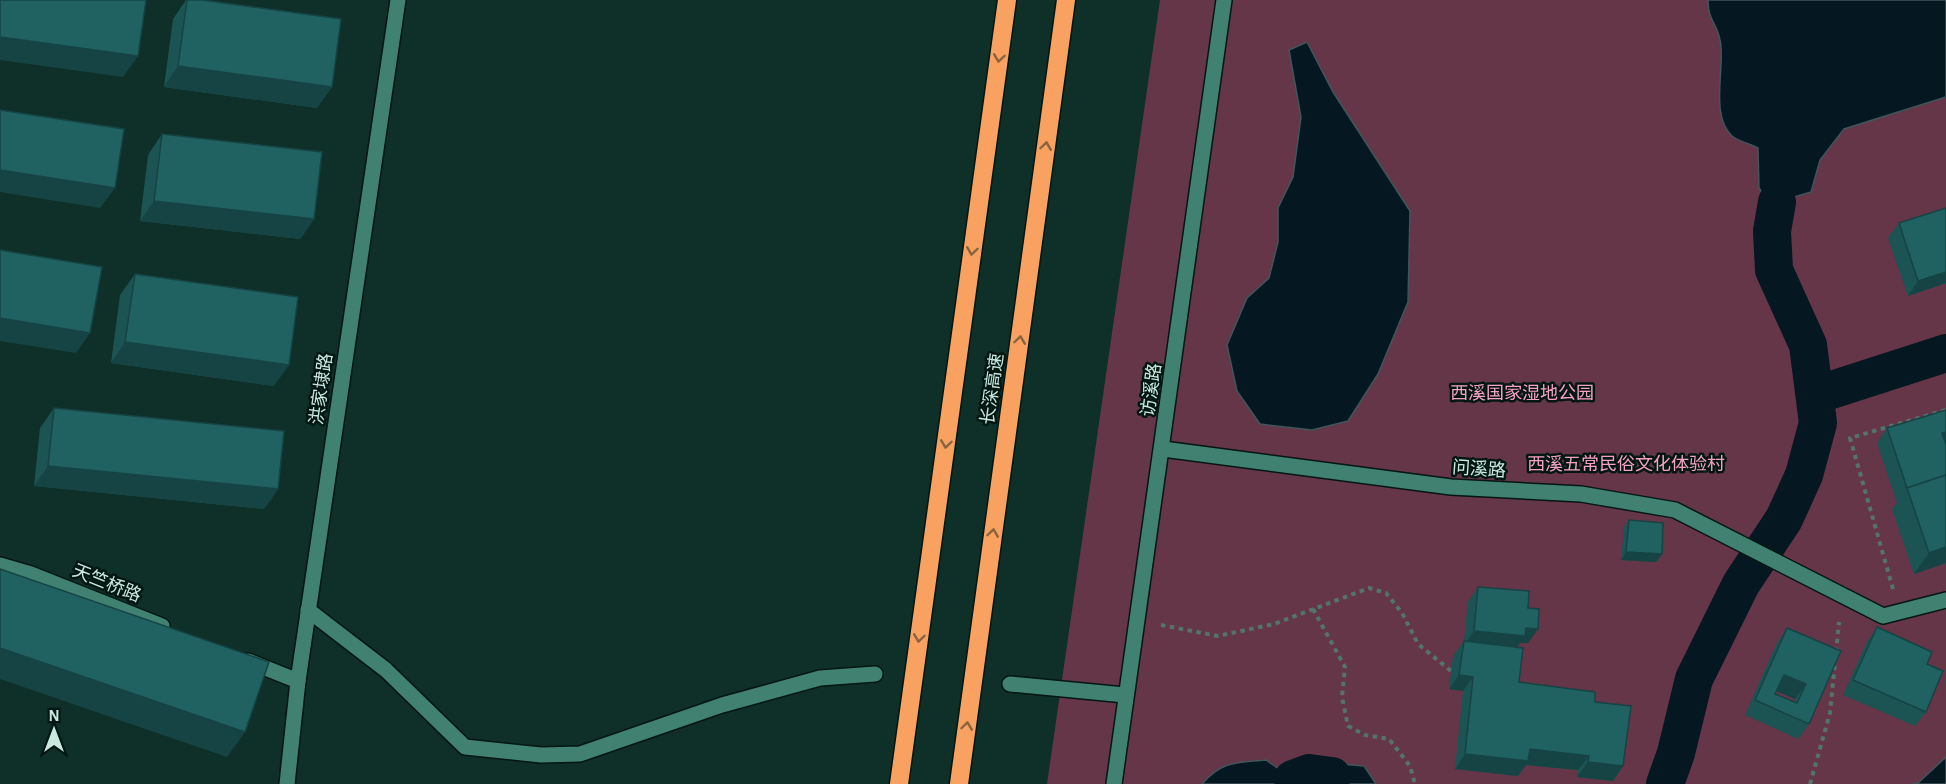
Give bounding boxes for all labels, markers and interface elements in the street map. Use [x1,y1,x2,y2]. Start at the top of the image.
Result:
one-way arrow [993,53,1005,63]
one-way arrow [1040,142,1052,151]
one-way arrow [967,247,979,256]
one-way arrow [1013,335,1025,344]
street label: 洪家埭路 [306,352,336,426]
street label: 长深高速 [977,352,1007,426]
street label: 访溪路 [1137,362,1165,418]
park label: 西溪国家湿地公园 [1450,383,1594,403]
one-way arrow [940,440,952,449]
park label: 西溪五常民俗文化体验村 [1527,454,1725,474]
street label: 问溪路 [1451,457,1507,481]
one-way arrow [987,528,999,537]
street label: 天竺桥路 [70,560,144,606]
one-way arrow [914,633,926,642]
north arrow [24,700,84,760]
text: N [48,708,60,724]
one-way arrow [960,721,972,731]

